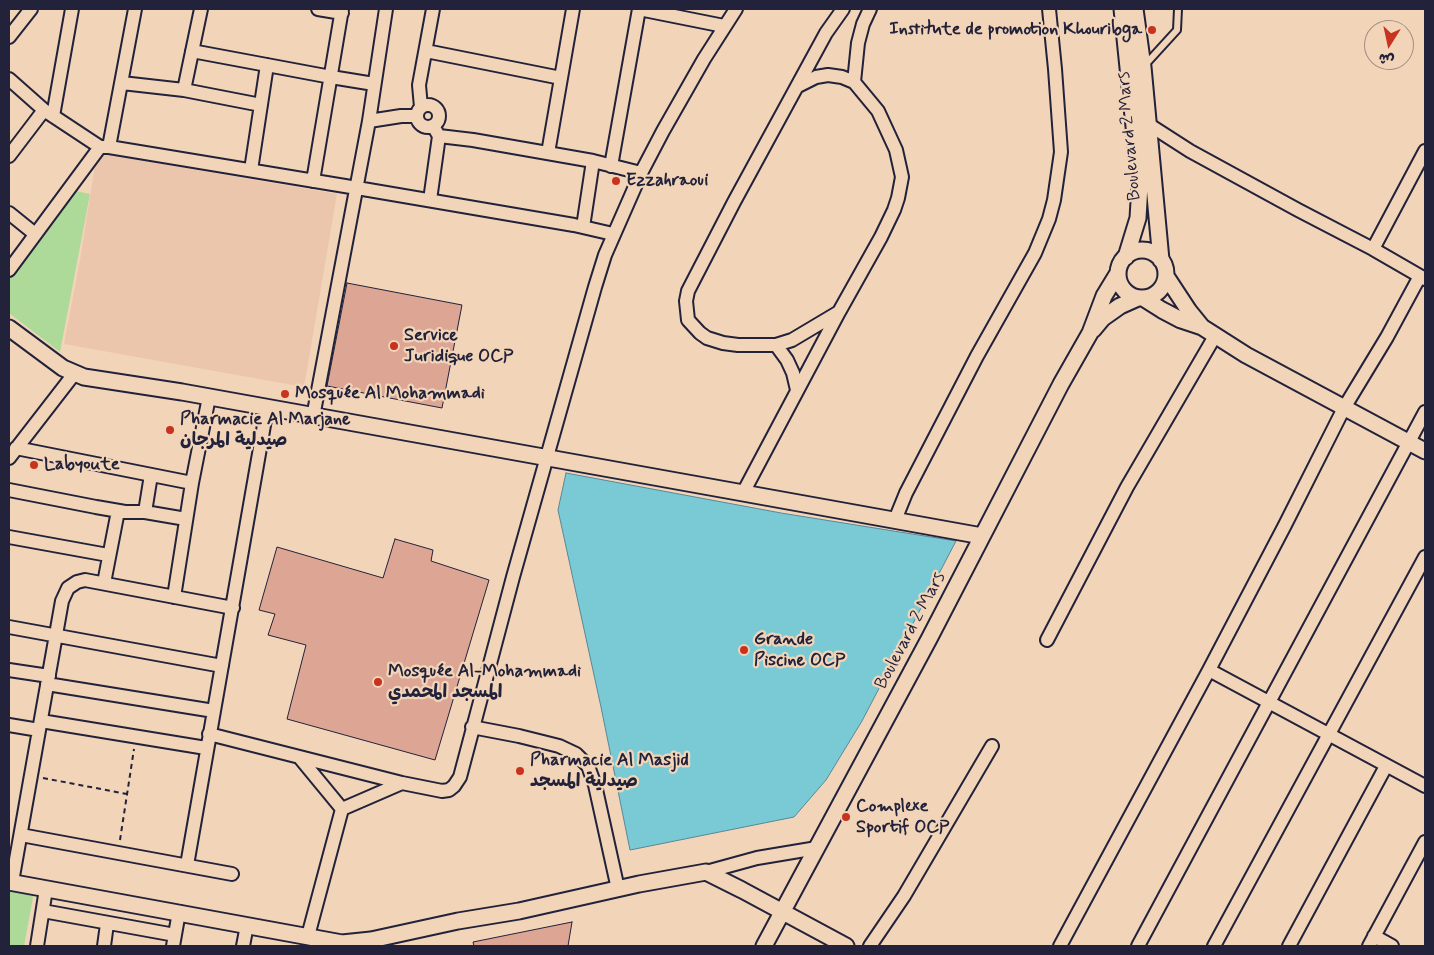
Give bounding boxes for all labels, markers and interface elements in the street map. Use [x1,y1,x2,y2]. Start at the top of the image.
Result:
place label: Institute de promotion Khouribga [889,19,1142,41]
north arrow [1364,20,1414,70]
marker: Institute de promotion Khouribga [1146,24,1158,36]
text: ش [1377,49,1396,69]
street label: Boulevard 2 Mars [1114,71,1146,201]
place label: Ezzahraoui [626,170,708,192]
marker: Ezzahraoui [610,175,622,187]
place label: Service Juridique OCP [404,325,513,368]
marker: Service Juridique OCP [388,340,400,352]
place label: Mosquée Al Mohammadi [295,383,485,405]
marker: Mosquée Al Mohammadi [279,388,291,400]
place label: Pharmacie Al Marjane صيدلية المرجان [180,409,351,452]
marker: Pharmacie Al Marjane صيدلية المرجان [164,424,176,436]
place label: Labyoute [44,454,120,476]
marker: Labyoute [28,459,40,471]
street label: Boulevard 2 Mars [871,569,951,693]
place label: Grande Piscine OCP [754,629,845,672]
marker: Grande Piscine OCP [738,644,750,656]
place label: Mosquée Al-Mohammadi المسجد المحمدي [388,661,581,704]
marker: Mosquée Al-Mohammadi المسجد المحمدي [372,676,384,688]
place label: Pharmacie Al Masjid صيدلية المسجد [530,750,689,792]
marker: Pharmacie Al Masjid صيدلية المسجد [514,765,526,777]
place label: Complexe Sportif OCP [856,796,949,839]
marker: Complexe Sportif OCP [840,811,852,823]

